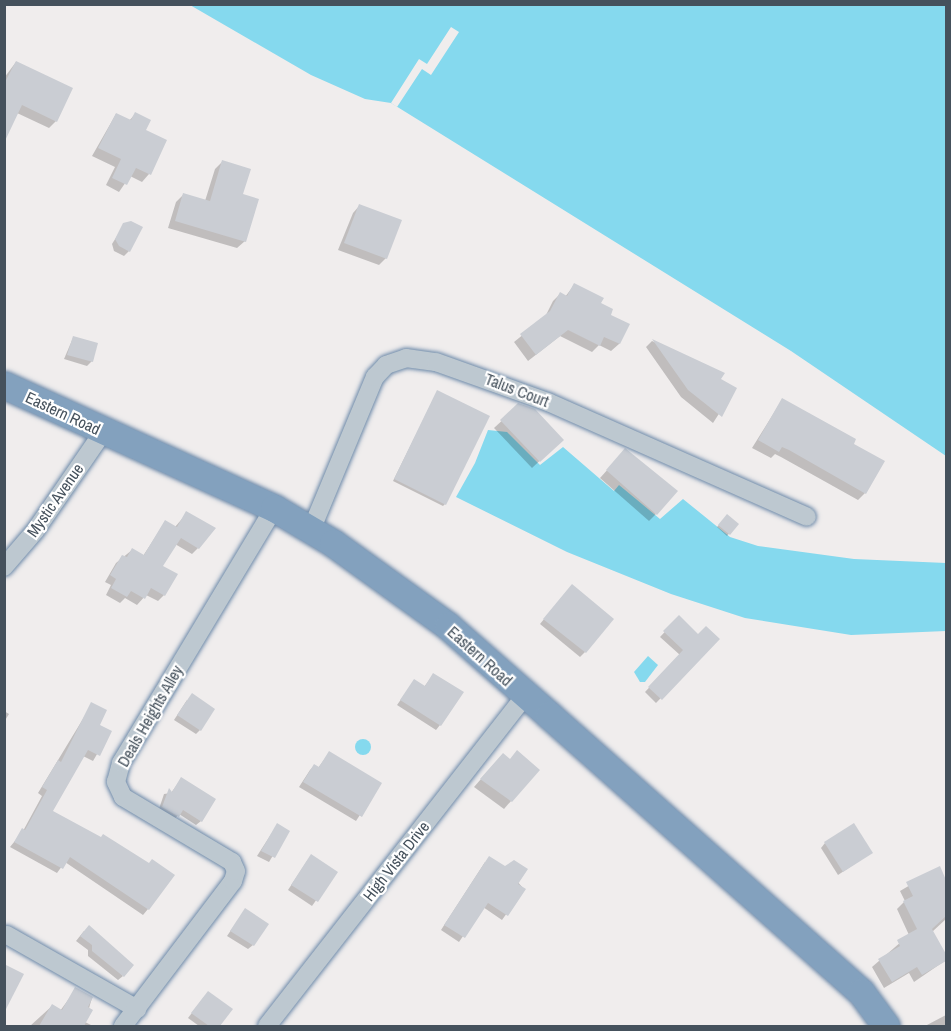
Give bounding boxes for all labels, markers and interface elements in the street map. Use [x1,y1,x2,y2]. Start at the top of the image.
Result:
street label: Talus Court [482,369,552,411]
street label: Eastern Road [23,387,103,439]
street label: Mystic Avenue [23,459,87,541]
street label: Eastern Road [444,622,516,690]
street label: Deals Heights Alley [113,662,187,770]
street label: High Vista Drive [359,817,433,905]

